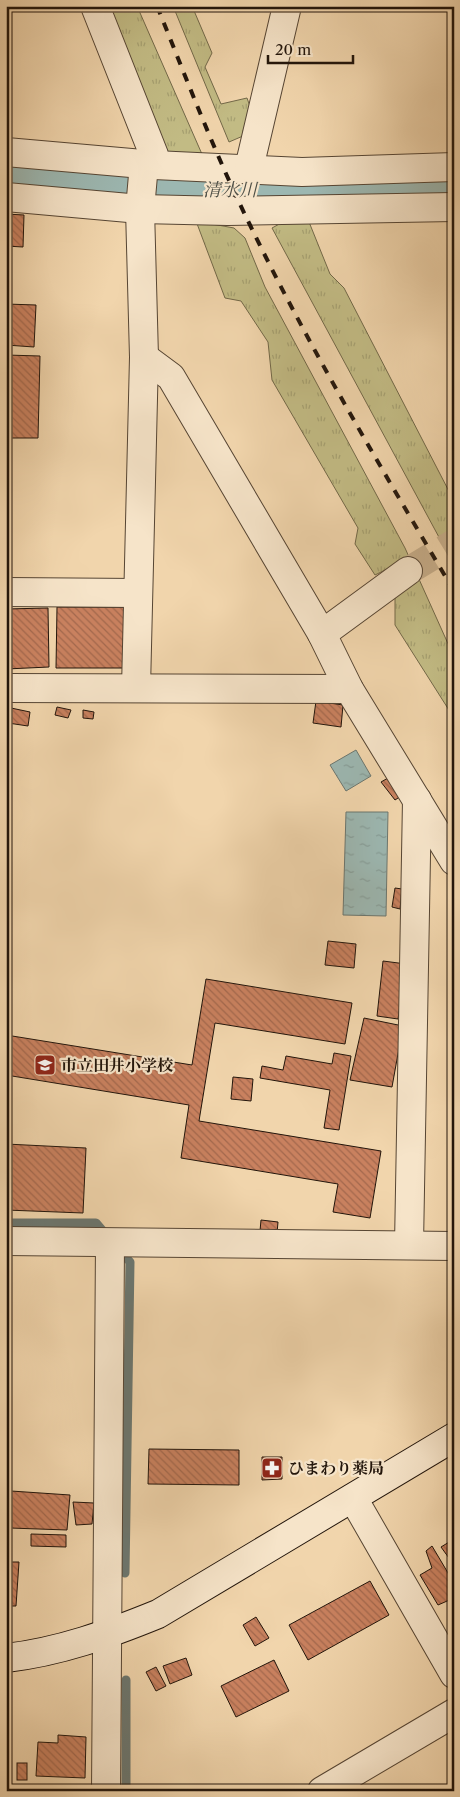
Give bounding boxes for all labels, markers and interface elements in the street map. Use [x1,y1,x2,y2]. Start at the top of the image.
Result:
scale bar [268,32,352,64]
text: 20 m [275,40,311,59]
water label: 清水川 [203,179,259,201]
school or university icon: 市立田井小学校 [33,1053,57,1077]
place label: 市立田井小学校 [61,1055,174,1075]
pharmacy icon: ひまわり薬局 [260,1456,284,1480]
place label: ひまわり薬局 [288,1458,384,1478]

